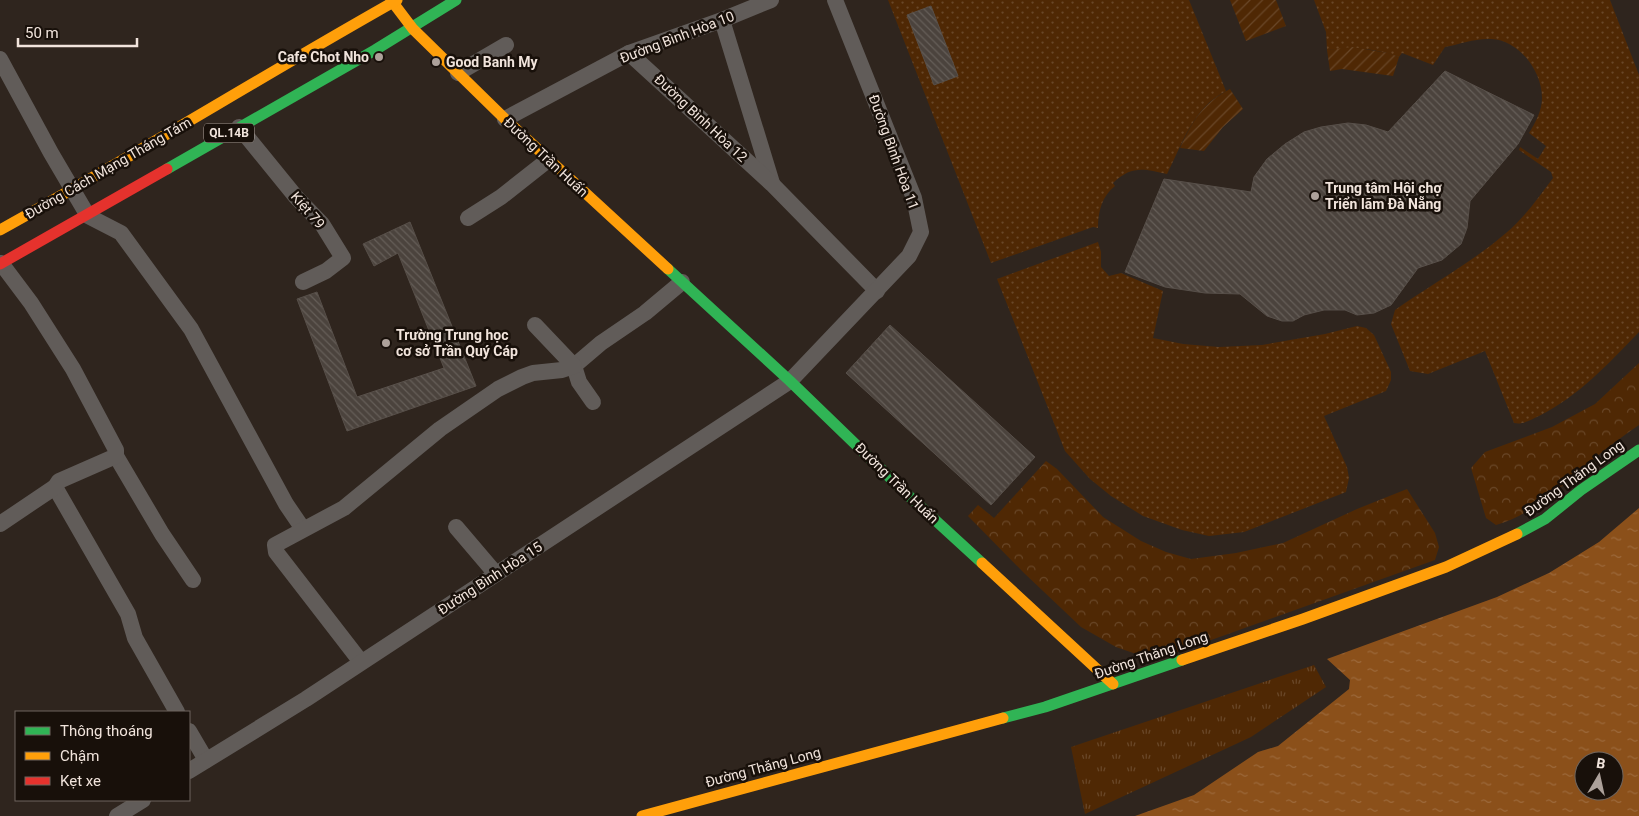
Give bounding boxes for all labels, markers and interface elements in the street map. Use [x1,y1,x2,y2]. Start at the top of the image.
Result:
street label: Đường Bình Hòa 10 [618,8,736,66]
scale bar [18,15,136,47]
text: 50 m [25,24,59,42]
place label: Cafe Chot Nho [278,49,369,65]
marker: Cafe Chot Nho [373,51,385,63]
place label: Good Banh My [446,54,539,70]
marker: Good Banh My [430,56,442,68]
street label: Đường Bình Hòa 12 [651,71,751,165]
street label: Đường Bình Hòa 11 [866,92,922,212]
street label: Đường Cách Mạng Tháng Tám [22,114,194,222]
street label: Đường Trần Huấn [501,114,591,200]
road number: QL.14B [204,124,254,142]
place label: Trung tâm Hội chợ Triển lãm Đà Nẵng [1325,180,1442,212]
street label: Kiệt 79 [288,188,328,232]
marker: Trung tâm Hội chợ Triển lãm Đà Nẵng [1309,190,1321,202]
place label: Trường Trung học cơ sở Trần Quý Cáp [396,327,518,359]
marker: Trường Trung học cơ sở Trần Quý Cáp [380,337,392,349]
street label: Đường Thăng Long [1521,437,1627,519]
street label: Đường Trần Huấn [852,439,942,527]
street label: Đường Bình Hòa 15 [435,538,545,618]
street label: Đường Thăng Long [1092,628,1210,682]
legend [15,711,190,801]
text: Thông thoáng [60,722,153,740]
street label: Đường Thăng Long [704,744,822,790]
text: Chậm [60,747,99,765]
north arrow [1574,751,1624,801]
text: B [1595,755,1607,772]
text: Kẹt xe [60,772,101,790]

